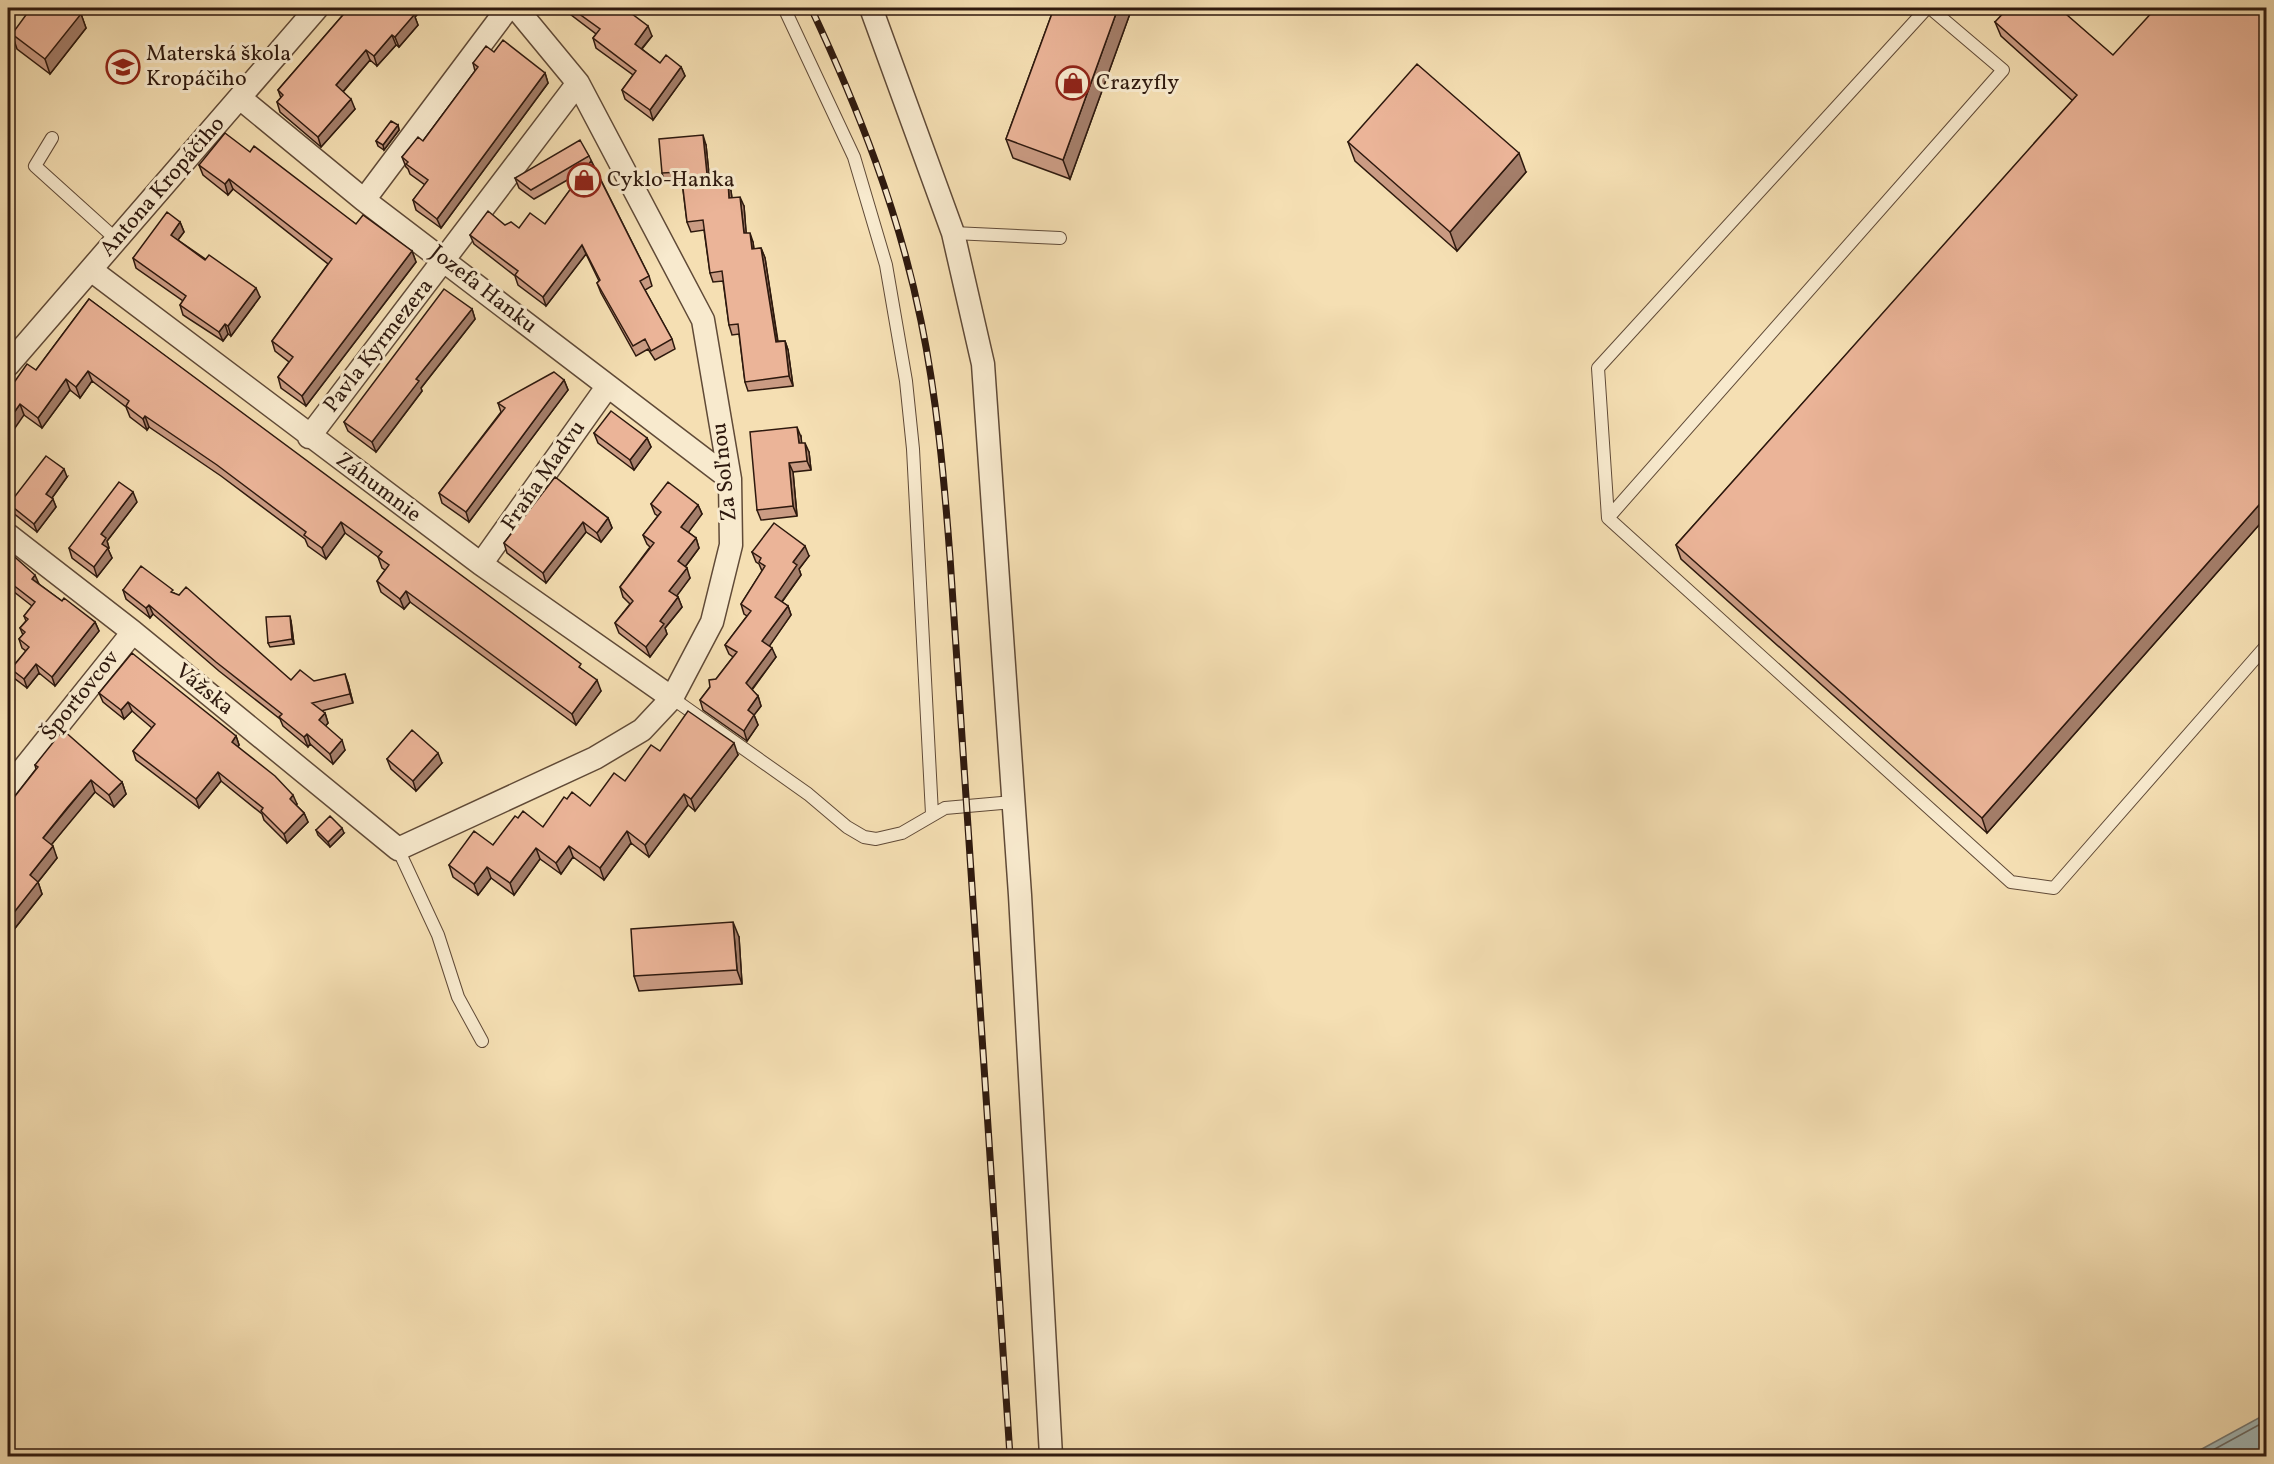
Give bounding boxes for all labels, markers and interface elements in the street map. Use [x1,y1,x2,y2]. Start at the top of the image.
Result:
place label: Materská škola Kropáčiho [146,39,291,95]
school or university icon: Materská škola Kropáčiho [105,49,141,85]
shop icon: Crazyfly [1055,65,1091,101]
place label: Crazyfly [1096,68,1179,99]
street label: Antona Kropáčiho [93,110,233,264]
shop icon: Cyklo-Hanka [566,162,602,198]
place label: Cyklo-Hanka [607,165,735,196]
street label: Jozefa Hanku [423,238,543,342]
street label: Pavla Kyrmezera [317,272,441,420]
street label: Fraňa Madvu [495,415,593,537]
street label: Za Soľnou [704,421,746,523]
street label: Záhumnie [329,446,427,530]
street label: Športovcov [35,644,128,748]
street label: Vážska [168,657,240,723]

